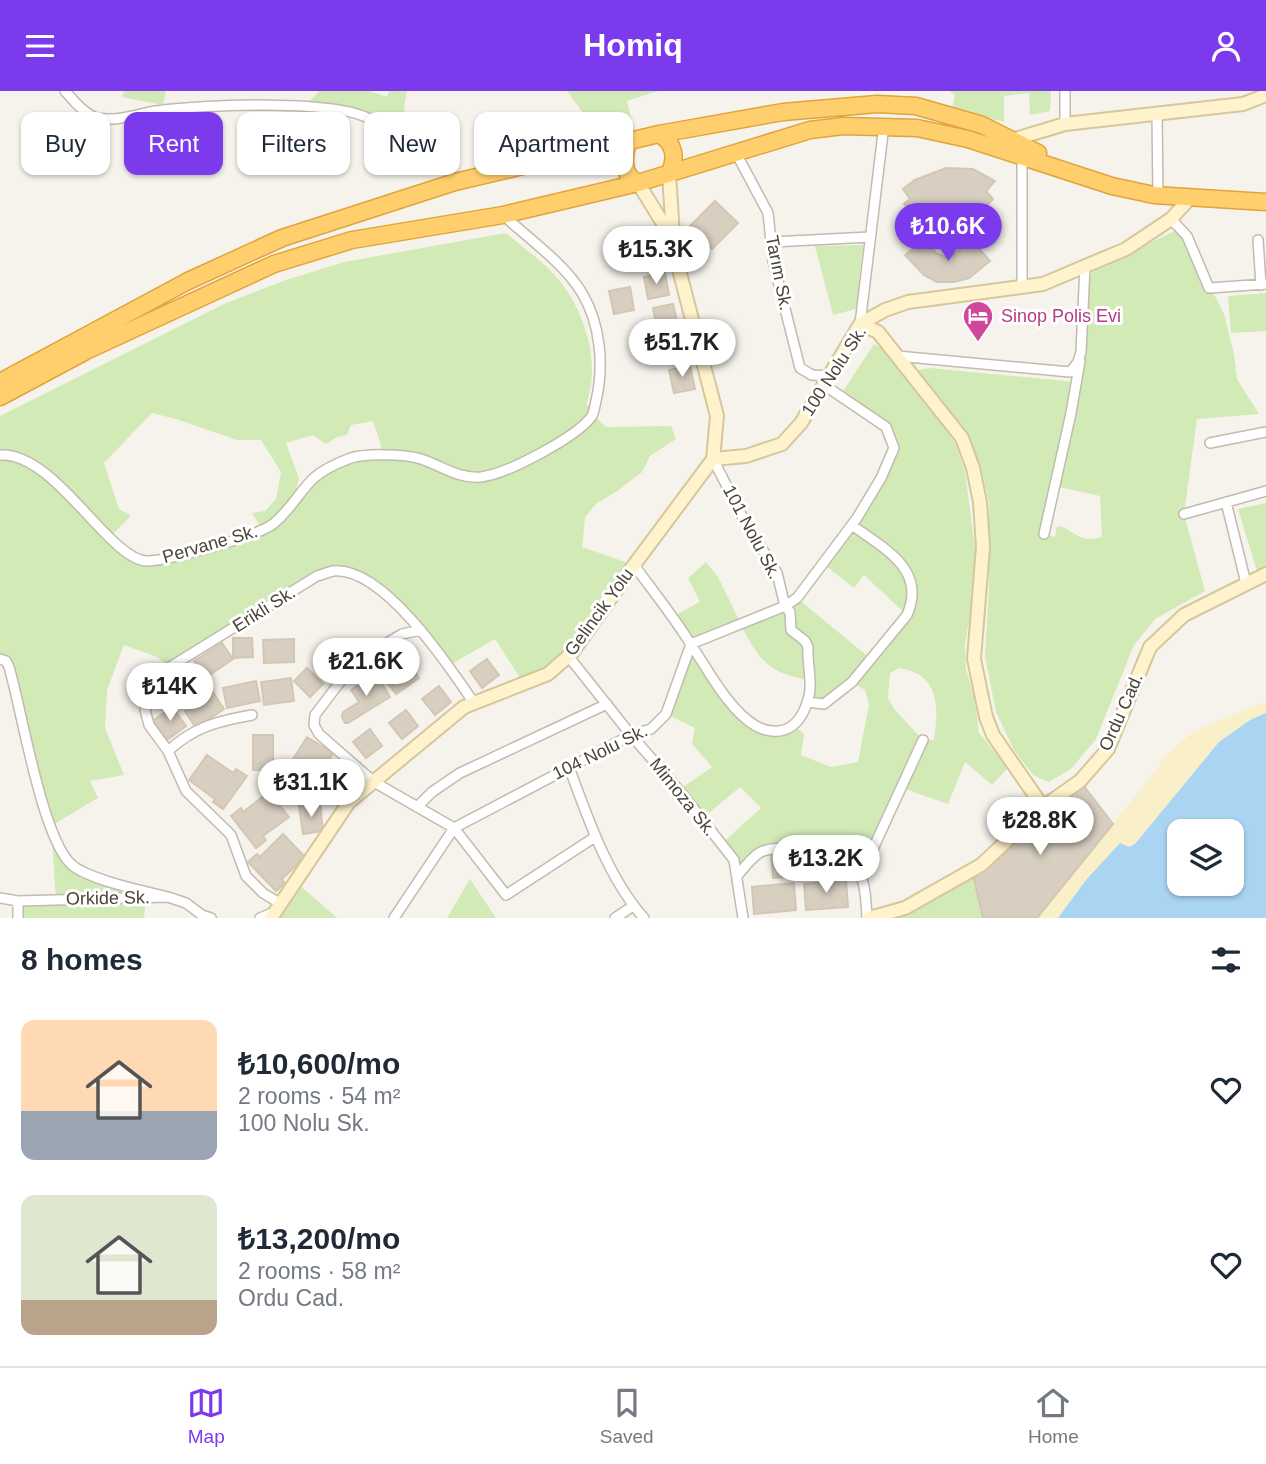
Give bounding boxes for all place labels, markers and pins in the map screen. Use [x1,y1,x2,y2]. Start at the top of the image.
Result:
pin: ₺10.6K [891,204,1005,263]
pin: ₺15.3K [599,227,713,286]
hotel icon: Sinop Polis Evi [961,299,995,343]
place label: Sinop Polis Evi [1001,306,1121,326]
pin: ₺51.7K [625,320,739,379]
pin: ₺21.6K [309,639,423,698]
pin: ₺14K [129,663,211,723]
pin: ₺31.1K [254,759,368,819]
pin: ₺28.8K [983,797,1097,857]
pin: ₺13.2K [769,835,883,895]

